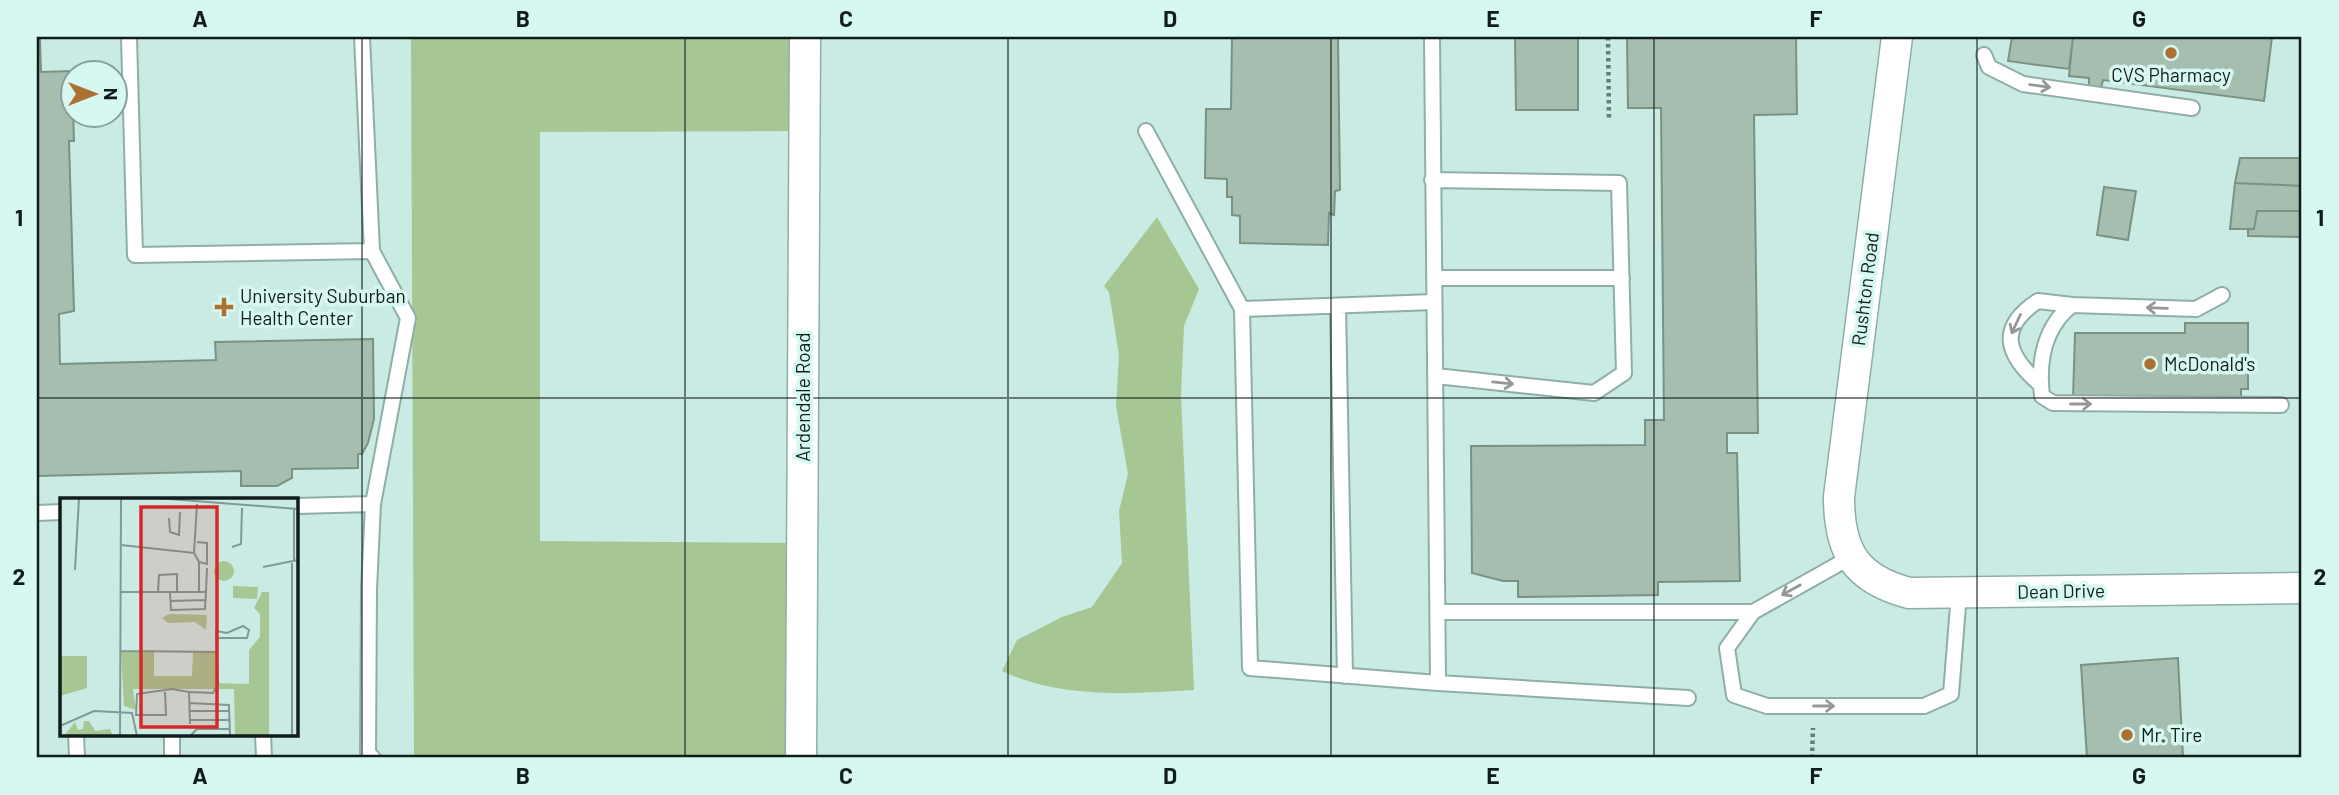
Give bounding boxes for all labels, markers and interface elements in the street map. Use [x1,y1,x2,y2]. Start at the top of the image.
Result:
text: A [192,4,208,32]
text: B [516,4,530,32]
text: C [839,4,853,32]
text: D [1163,4,1177,32]
text: E [1486,4,1500,32]
text: F [1810,4,1823,32]
text: G [2132,4,2146,32]
marker: CVS Pharmacy [2163,45,2179,61]
north arrow [60,60,130,130]
place label: CVS Pharmacy [2111,63,2231,86]
one-way arrow [2029,80,2051,93]
text: N [100,88,123,100]
text: 1 [15,203,23,231]
text: 1 [2316,203,2324,231]
street label: Rushton Road [1846,231,1883,347]
place label: University Suburban Health Center [240,284,406,329]
marker: University Suburban Health Center [214,297,234,317]
one-way arrow [2146,301,2169,314]
one-way arrow [2009,314,2022,335]
street label: Ardendale Road [791,332,814,462]
place label: McDonald's [2164,352,2255,375]
marker: McDonald's [2142,356,2158,372]
one-way arrow [1492,377,1514,390]
one-way arrow [2069,397,2092,410]
inset map [60,498,298,736]
text: 2 [13,562,25,590]
text: 2 [2314,562,2326,590]
street label: Dean Drive [2017,578,2105,603]
one-way arrow [1781,584,1802,597]
one-way arrow [1812,699,1835,713]
place label: Mr. Tire [2141,723,2202,746]
marker: Mr. Tire [2119,727,2135,743]
text: A [192,761,208,789]
text: B [516,761,530,789]
text: C [839,761,853,789]
text: D [1163,761,1177,789]
text: E [1486,761,1500,789]
text: F [1810,761,1823,789]
text: G [2132,761,2146,789]

